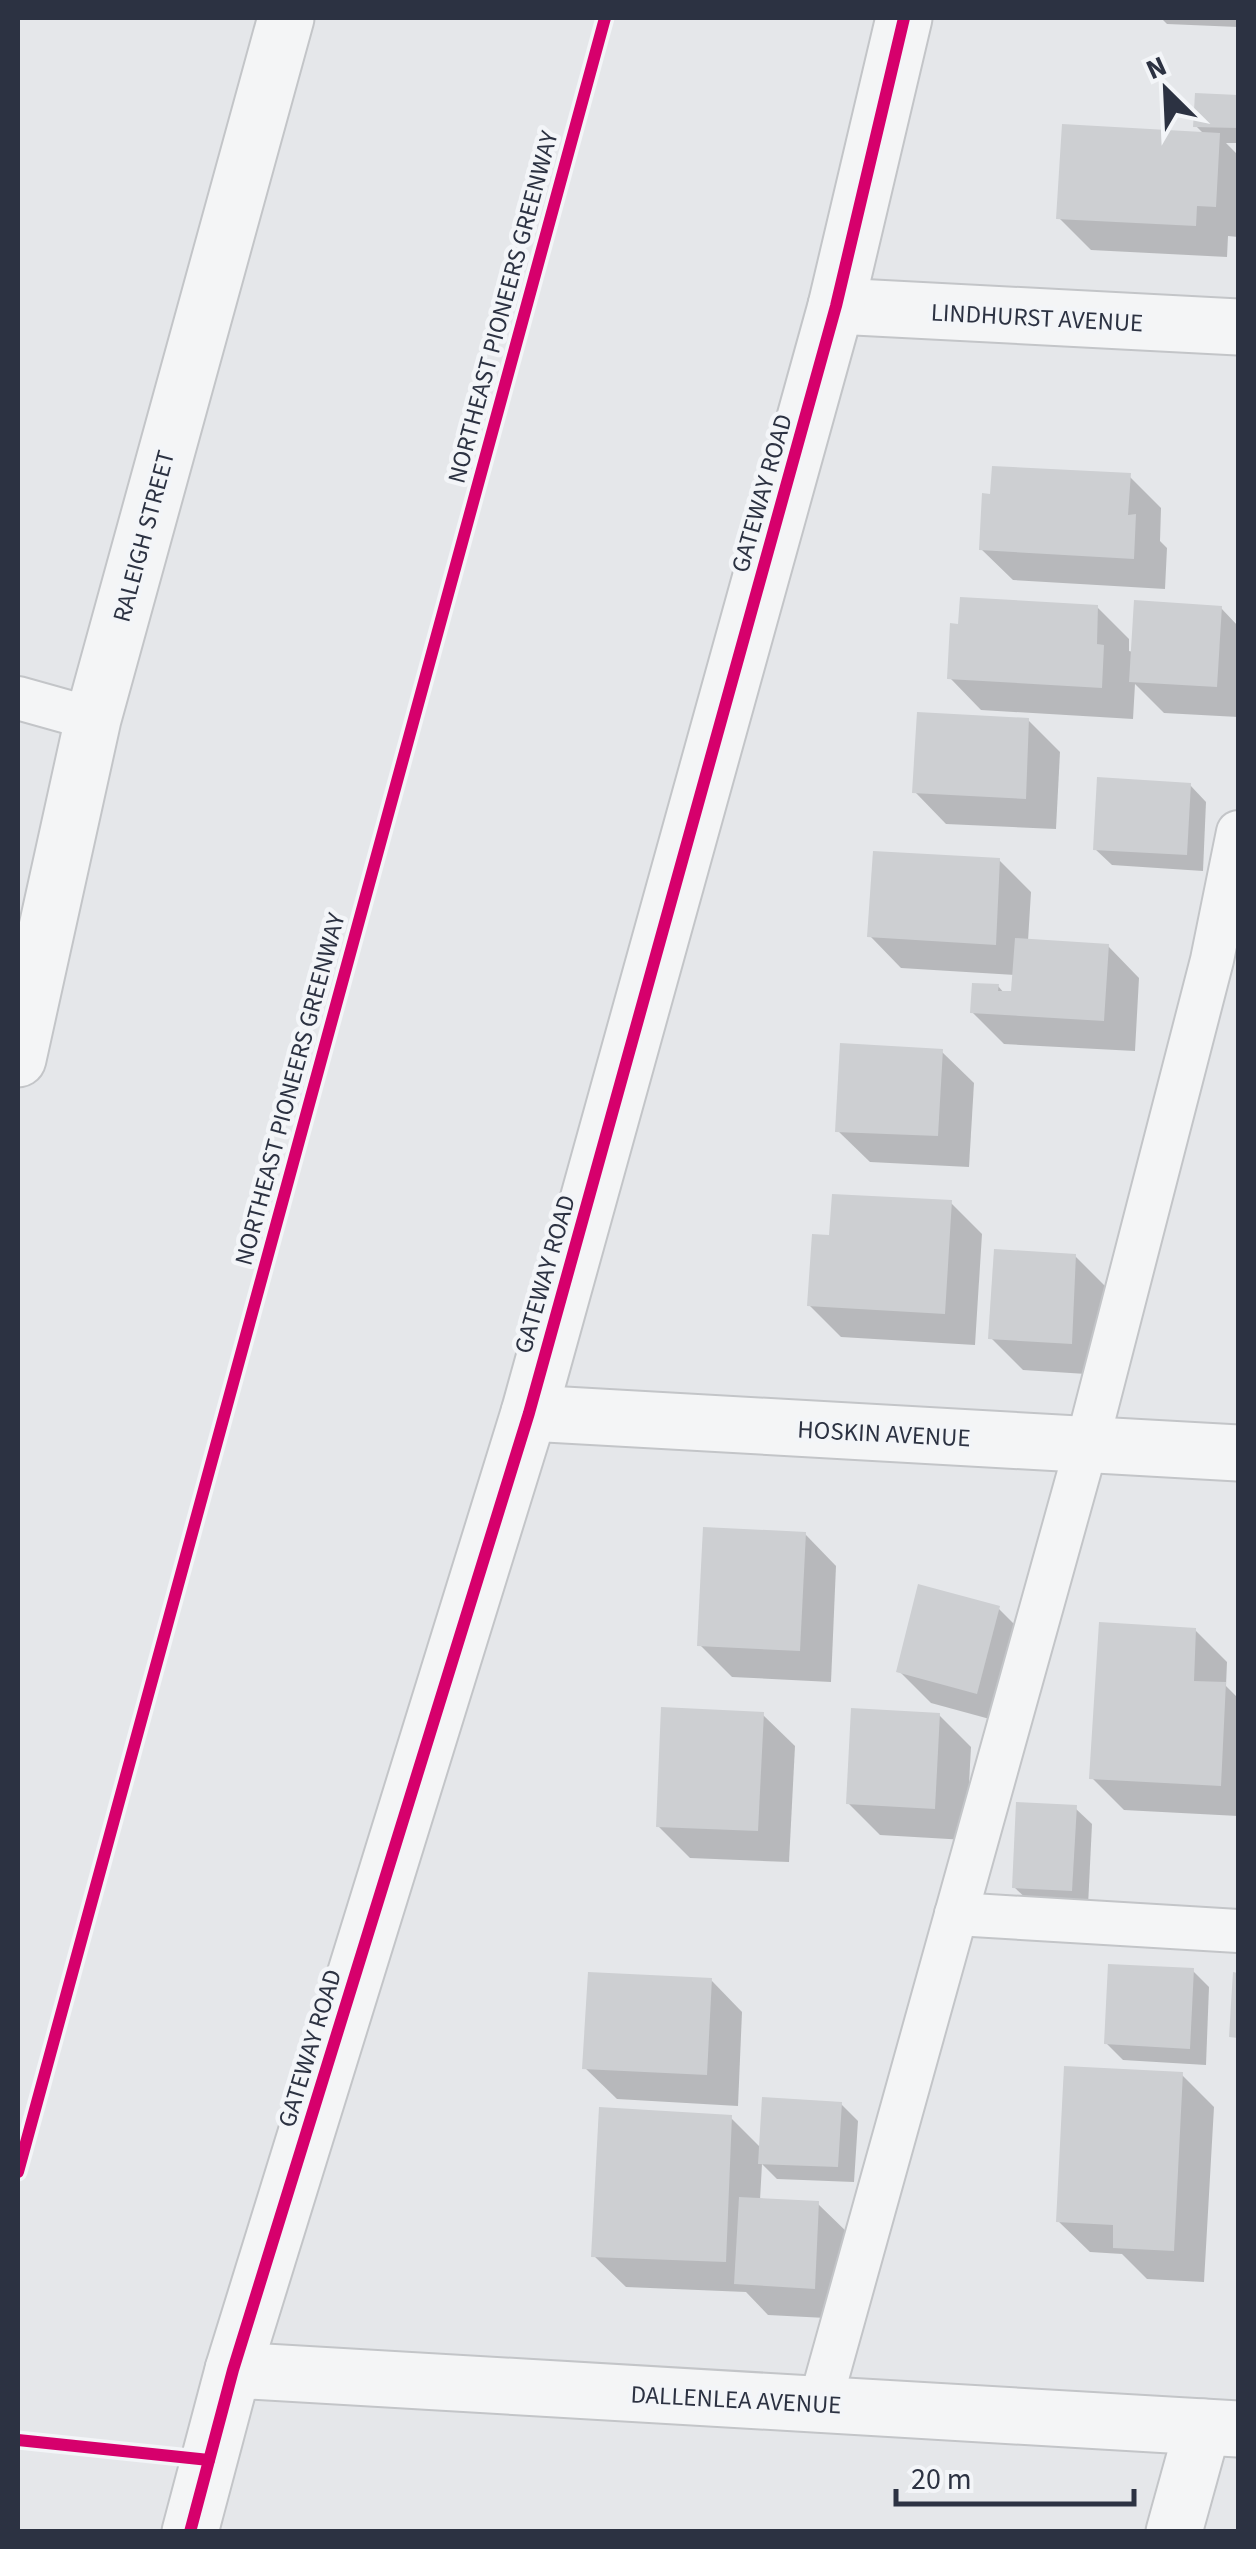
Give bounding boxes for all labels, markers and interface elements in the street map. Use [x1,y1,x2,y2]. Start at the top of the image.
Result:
north arrow [1116,40,1216,140]
text: N [1140,46,1173,90]
street label: NORTHEAST PIONEERS GREENWAY [439,127,567,487]
street label: LINDHURST AVENUE [930,294,1144,342]
street label: GATEWAY ROAD [722,410,802,577]
street label: RALEIGH STREET [104,446,184,626]
street label: NORTHEAST PIONEERS GREENWAY [226,909,354,1269]
street label: GATEWAY ROAD [505,1191,585,1358]
street label: HOSKIN AVENUE [797,1411,971,1457]
street label: GATEWAY ROAD [269,1965,351,2132]
street label: DALLENLEA AVENUE [630,2377,842,2423]
scale bar [896,2444,1134,2506]
text: 20 m [911,2458,972,2501]

